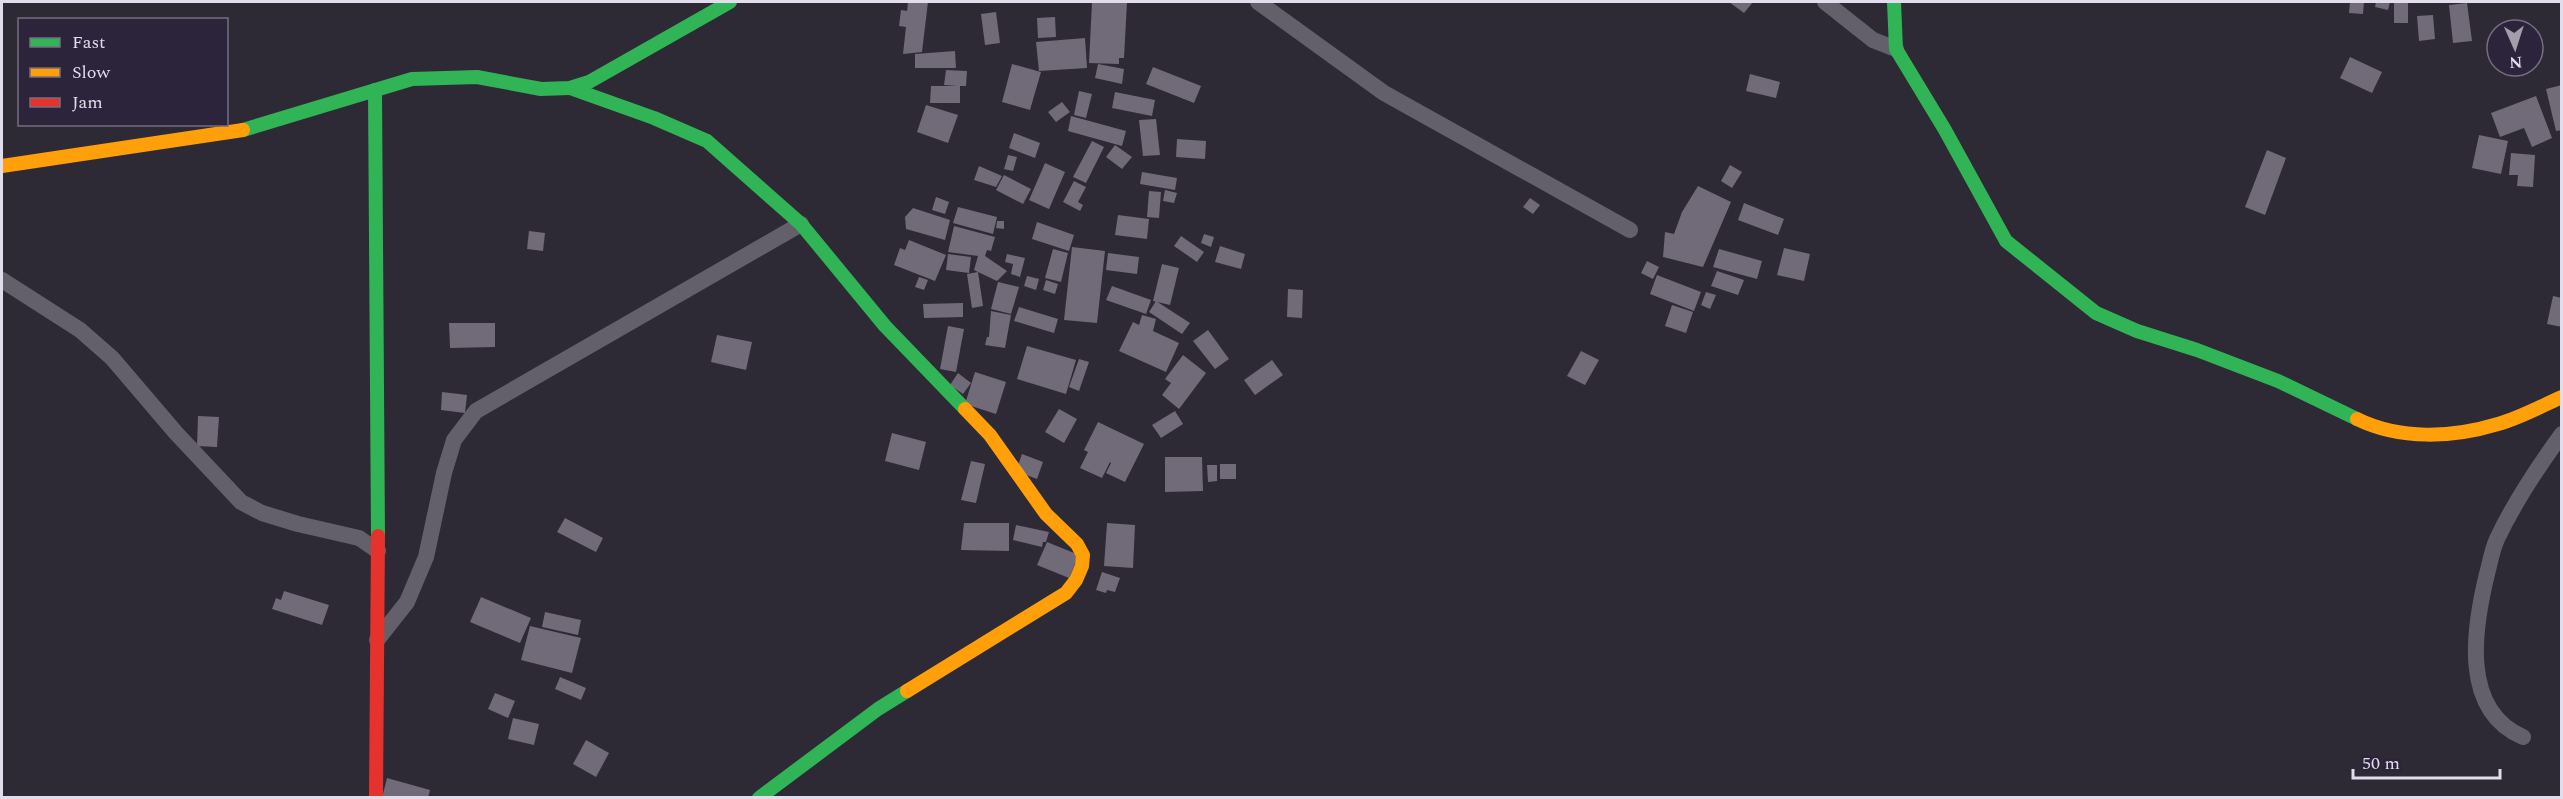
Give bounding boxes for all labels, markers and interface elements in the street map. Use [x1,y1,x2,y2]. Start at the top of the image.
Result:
legend [18,18,228,126]
north arrow [2485,18,2545,78]
text: Fast [72,29,105,56]
text: N [2509,50,2523,74]
text: Slow [72,59,111,86]
text: Jam [72,89,103,116]
scale bar [2353,742,2500,780]
text: 50 m [2362,750,2400,777]

